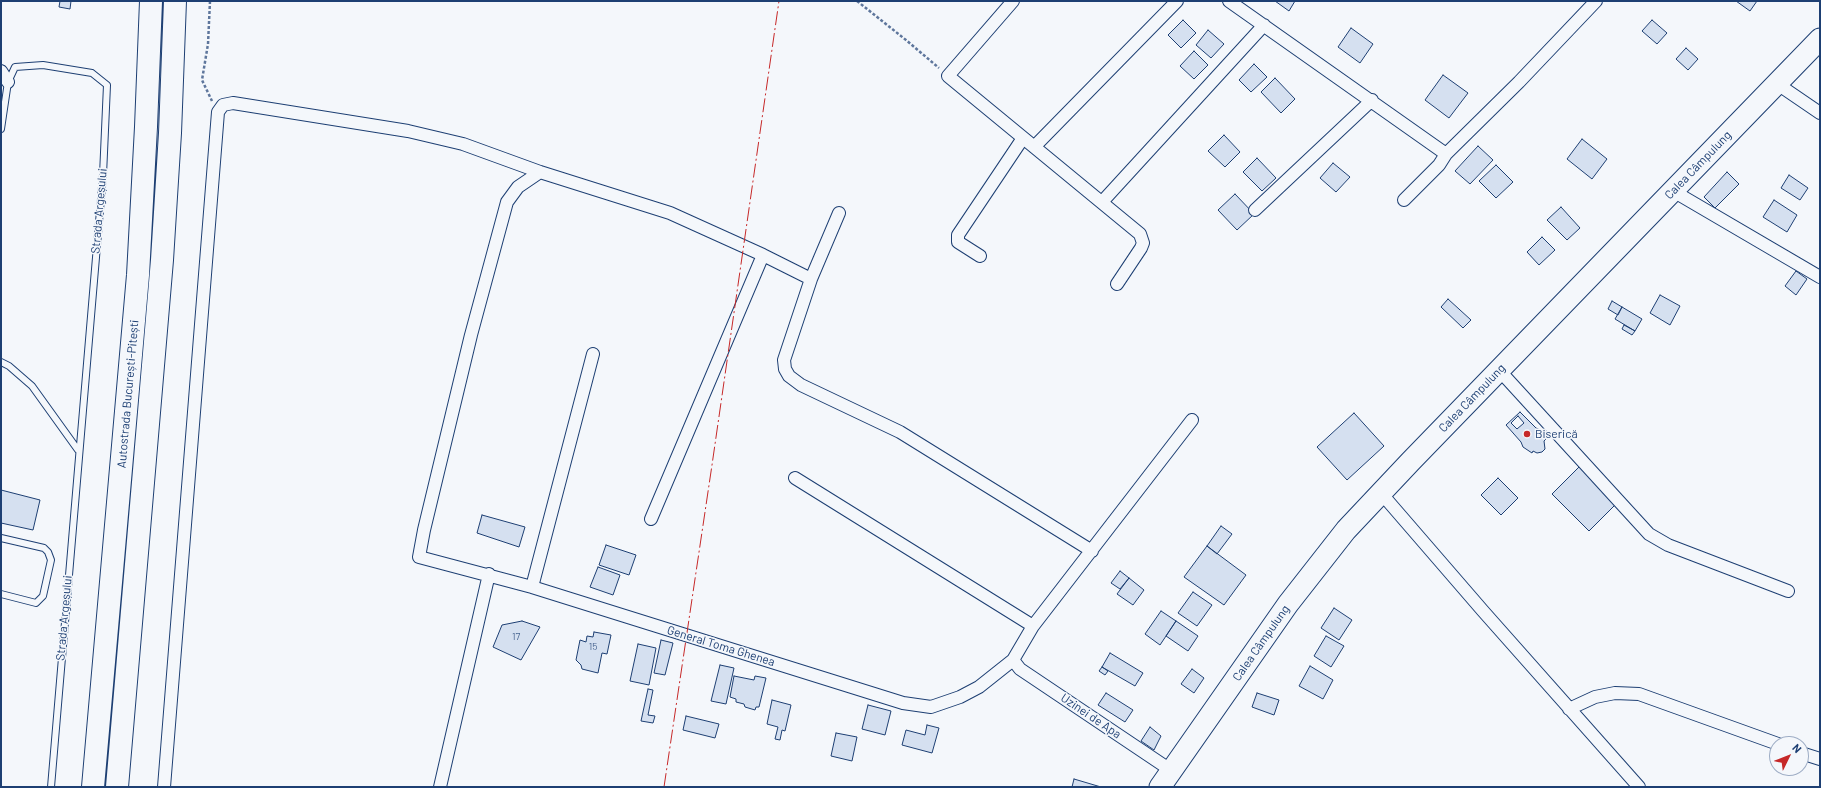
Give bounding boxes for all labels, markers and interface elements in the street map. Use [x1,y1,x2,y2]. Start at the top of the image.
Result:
street label: Calea Câmpulung [1662,128,1734,202]
street label: Strada Argeșului [88,168,110,254]
street label: Autostrada București-Pitești [114,319,142,469]
street label: Calea Câmpulung [1436,361,1508,435]
place label: Biserică [1535,427,1578,441]
marker: Biserică [1522,429,1532,439]
street label: Strada Argeșului [53,575,75,661]
street label: Calea Câmpulung [1229,602,1293,684]
street label: General Toma Ghenea [665,623,777,669]
house number: 17 [512,631,520,643]
house number: 15 [589,641,597,653]
street label: Uzinei de Apa [1058,691,1124,741]
north arrow [1769,736,1809,776]
text: N [1790,741,1805,755]

